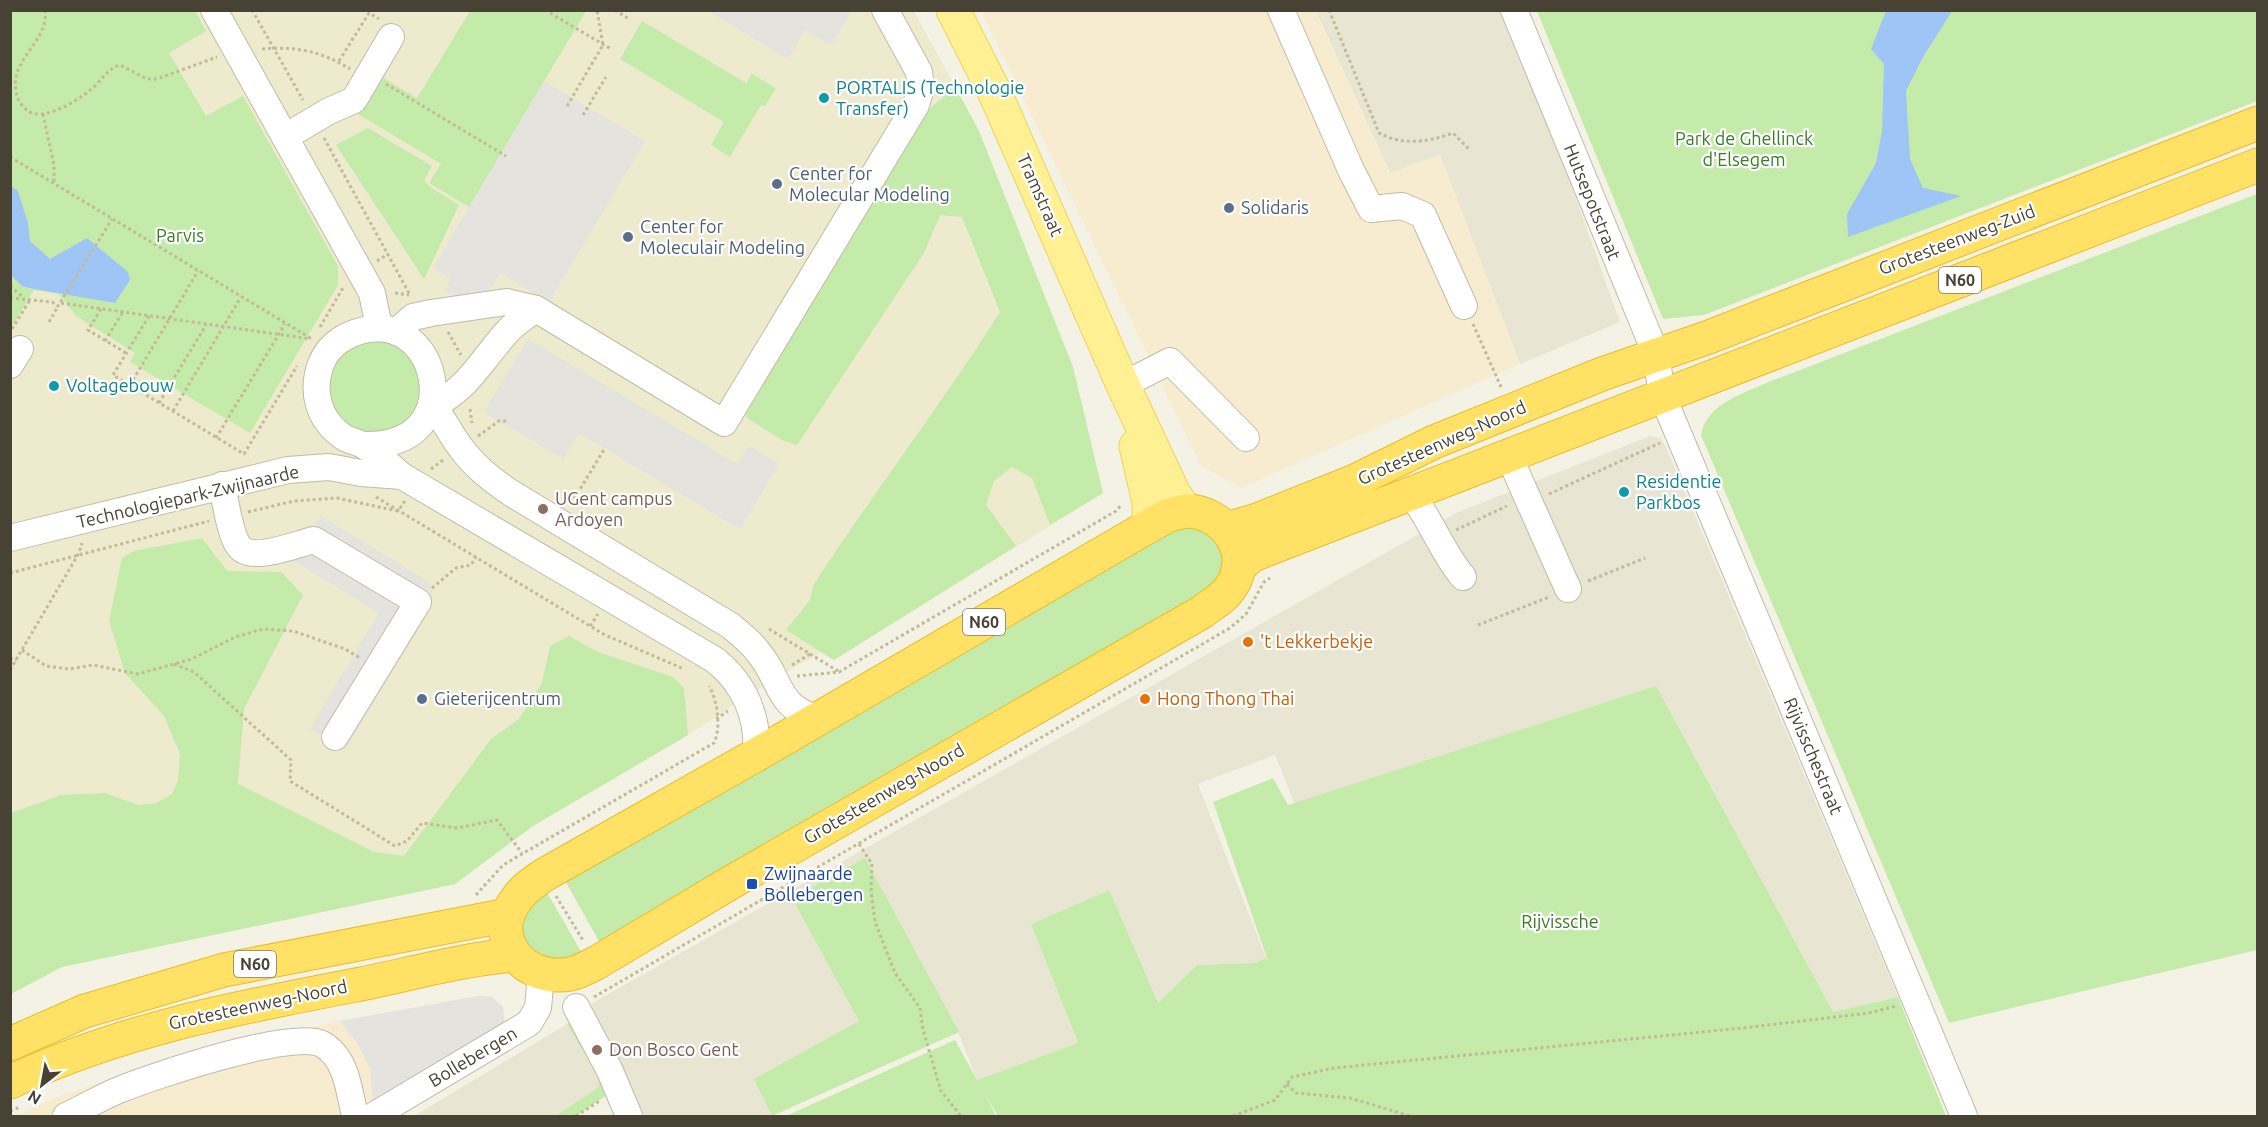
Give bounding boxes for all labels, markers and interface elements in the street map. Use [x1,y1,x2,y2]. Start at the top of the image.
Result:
place label: PORTALIS (Technologie Transfer) [836,77,1024,119]
marker: PORTALIS (Technologie Transfer) [817,91,831,105]
park label: Park de Ghellinck d'Elsegem [1675,128,1813,169]
street label: Hutsepotstraat [1561,141,1625,262]
street label: Tramstraat [1014,150,1068,239]
place label: Center for Molecular Modeling [789,163,950,204]
marker: Center for Molecular Modeling [770,177,784,191]
place label: Solidaris [1241,197,1309,217]
street label: Grotesteenweg-Zuid [1876,200,2038,278]
marker: Solidaris [1222,201,1236,215]
place label: Center for Moleculair Modeling [640,216,805,257]
park label: Parvis [156,225,204,245]
marker: Center for Moleculair Modeling [621,230,635,244]
road number: N60 [1939,267,1981,293]
place label: Voltagebouw [66,375,174,395]
marker: Voltagebouw [47,379,61,393]
street label: Grotesteenweg-Noord [1354,396,1529,488]
street label: Technologiepark-Zwijnaarde [75,461,301,531]
place label: Residentie Parkbos [1636,471,1721,512]
marker: Residentie Parkbos [1617,485,1631,499]
place label: UGent campus Ardoyen [555,488,673,529]
marker: UGent campus Ardoyen [536,502,550,516]
road number: N60 [963,609,1005,635]
place label: 't Lekkerbekje [1260,631,1373,651]
marker: 't Lekkerbekje [1241,635,1255,649]
place label: Gieterijcentrum [434,688,561,708]
place label: Hong Thong Thai [1157,688,1294,708]
marker: Gieterijcentrum [415,692,429,706]
marker: Hong Thong Thai [1138,692,1152,706]
street label: Rijvisschestraat [1780,694,1847,817]
street label: Grotesteenweg-Noord [800,739,967,847]
place label: Zwijnaarde Bollebergen [764,863,863,904]
marker: Zwijnaarde Bollebergen [745,877,759,891]
park label: Rijvissche [1521,911,1599,931]
road number: N60 [234,951,276,977]
street label: Grotesteenweg-Noord [167,975,349,1033]
street label: Bollebergen [425,1022,520,1090]
place label: Don Bosco Gent [609,1039,739,1059]
marker: Don Bosco Gent [590,1043,604,1057]
north arrow [12,1055,72,1115]
text: N [25,1087,44,1109]

